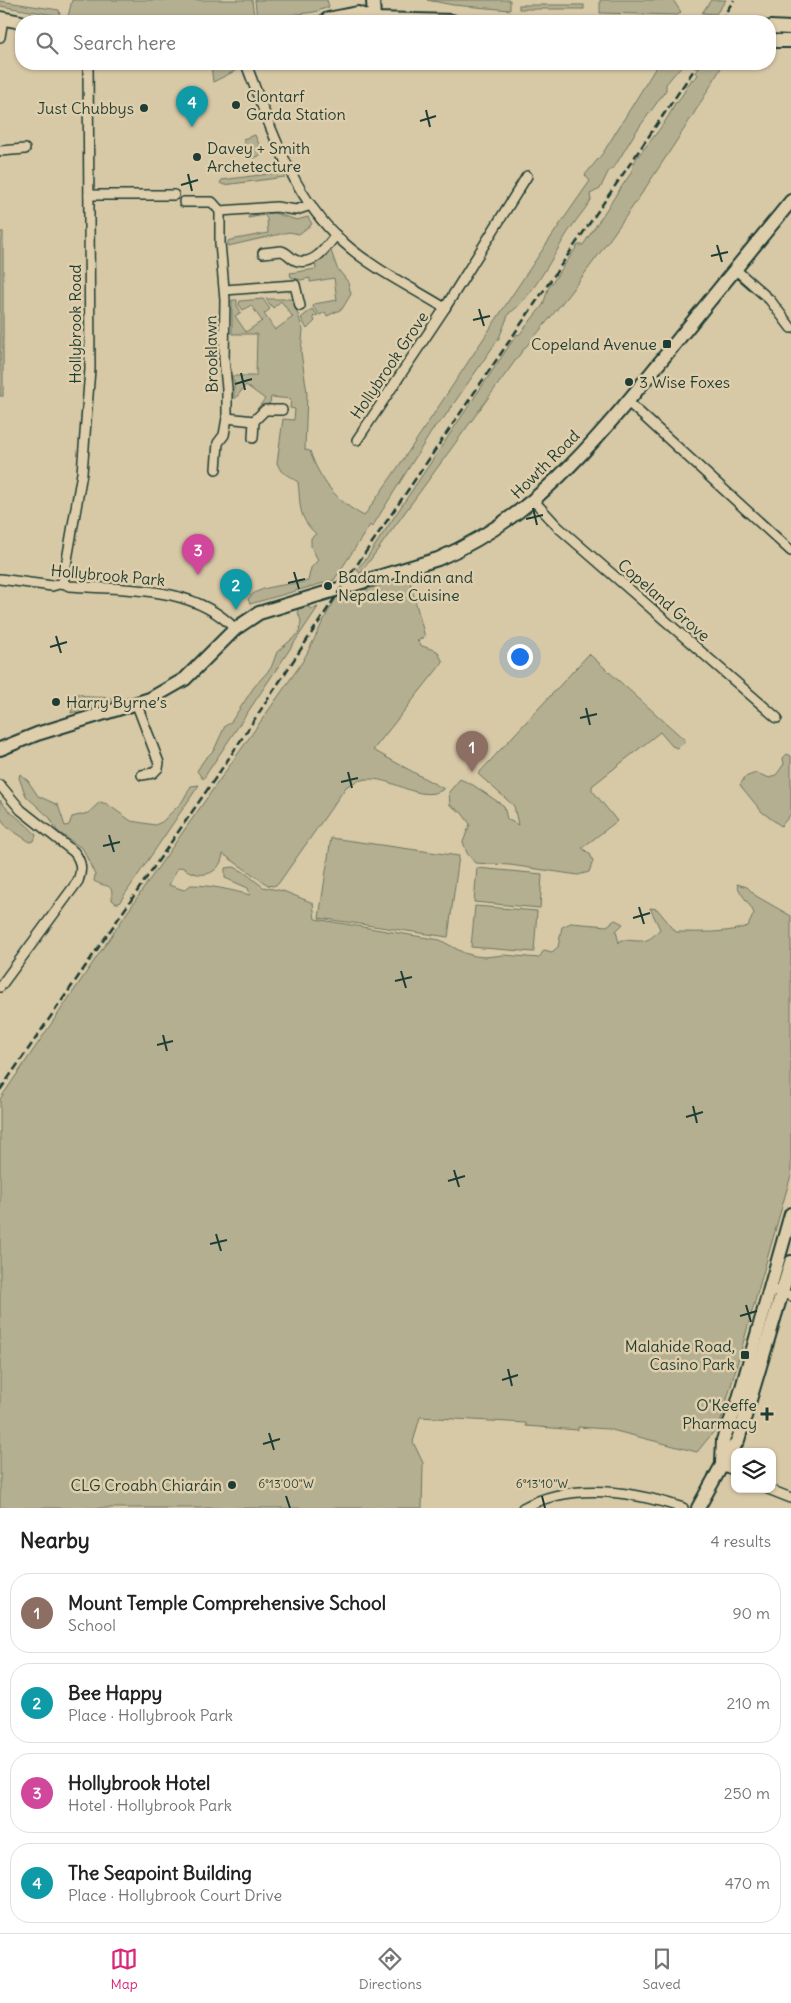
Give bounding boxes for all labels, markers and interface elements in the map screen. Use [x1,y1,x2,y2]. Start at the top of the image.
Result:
search box [15,15,776,70]
icon: search [33,29,61,57]
text: Search here [73,31,176,55]
pin: 4 [176,86,208,127]
place label: Clontarf Garda Station [246,86,346,124]
place label: Just Chubbys [37,98,134,118]
marker: Clontarf Garda Station [230,99,242,111]
marker: Just Chubbys [138,102,150,114]
place label: Davey + Smith Archetecture [207,138,310,176]
marker: Davey + Smith Archetecture [191,151,203,163]
street label: Hollybrook Road [65,264,85,384]
street label: Hollybrook Grove [346,308,432,422]
street label: Brooklawn [200,315,222,393]
place label: Copeland Avenue [531,334,657,354]
marker: Copeland Avenue [661,338,673,350]
place label: 3 Wise Foxes [639,372,730,392]
marker: 3 Wise Foxes [623,376,635,388]
street label: Howth Road [506,425,584,503]
pin: 3 [182,534,214,575]
street label: Copeland Grove [614,555,714,645]
street label: Hollybrook Park [50,560,166,590]
place label: Badam Indian and Nepalese Cuisine [338,567,473,605]
pin: 2 [220,569,252,610]
marker: Badam Indian and Nepalese Cuisine [322,580,334,592]
your location [507,644,533,670]
place label: Harry Byrne’s [66,692,167,712]
marker: Harry Byrne’s [50,696,62,708]
pin: 1 [456,731,488,772]
place label: Malahide Road, Casino Park [625,1336,735,1374]
marker: Malahide Road, Casino Park [739,1349,751,1361]
place label: O'Keeffe Pharmacy [682,1395,757,1433]
marker: O'Keeffe Pharmacy [761,1408,773,1420]
map controls [731,1448,776,1493]
button: layers [731,1448,776,1493]
place label: CLG Croabh Chiaráin [70,1475,222,1495]
text: 6°13'00"W [258,1476,314,1491]
text: 6°13'10"W [516,1476,568,1491]
marker: CLG Croabh Chiaráin [226,1479,238,1491]
text: Nearby [20,1527,90,1554]
text: 4 results [710,1531,771,1551]
text: Mount Temple Comprehensive School [68,1591,386,1615]
text: 1 [34,1603,40,1623]
text: 90 m [732,1603,770,1623]
text: School [68,1615,116,1635]
text: Bee Happy [68,1681,162,1705]
text: 2 [33,1693,41,1713]
text: 210 m [727,1693,770,1713]
text: Place · Hollybrook Park [68,1705,233,1725]
text: Hollybrook Hotel [68,1771,210,1795]
text: 3 [32,1783,42,1803]
text: 250 m [724,1783,770,1803]
text: Hotel · Hollybrook Park [68,1795,232,1815]
text: The Seapoint Building [68,1861,252,1885]
text: 4 [32,1873,42,1893]
text: 470 m [725,1873,770,1893]
text: Place · Hollybrook Court Drive [68,1885,282,1905]
tab: Map [110,1945,138,1993]
tab: Directions [359,1945,422,1993]
tab: Saved [642,1945,681,1993]

